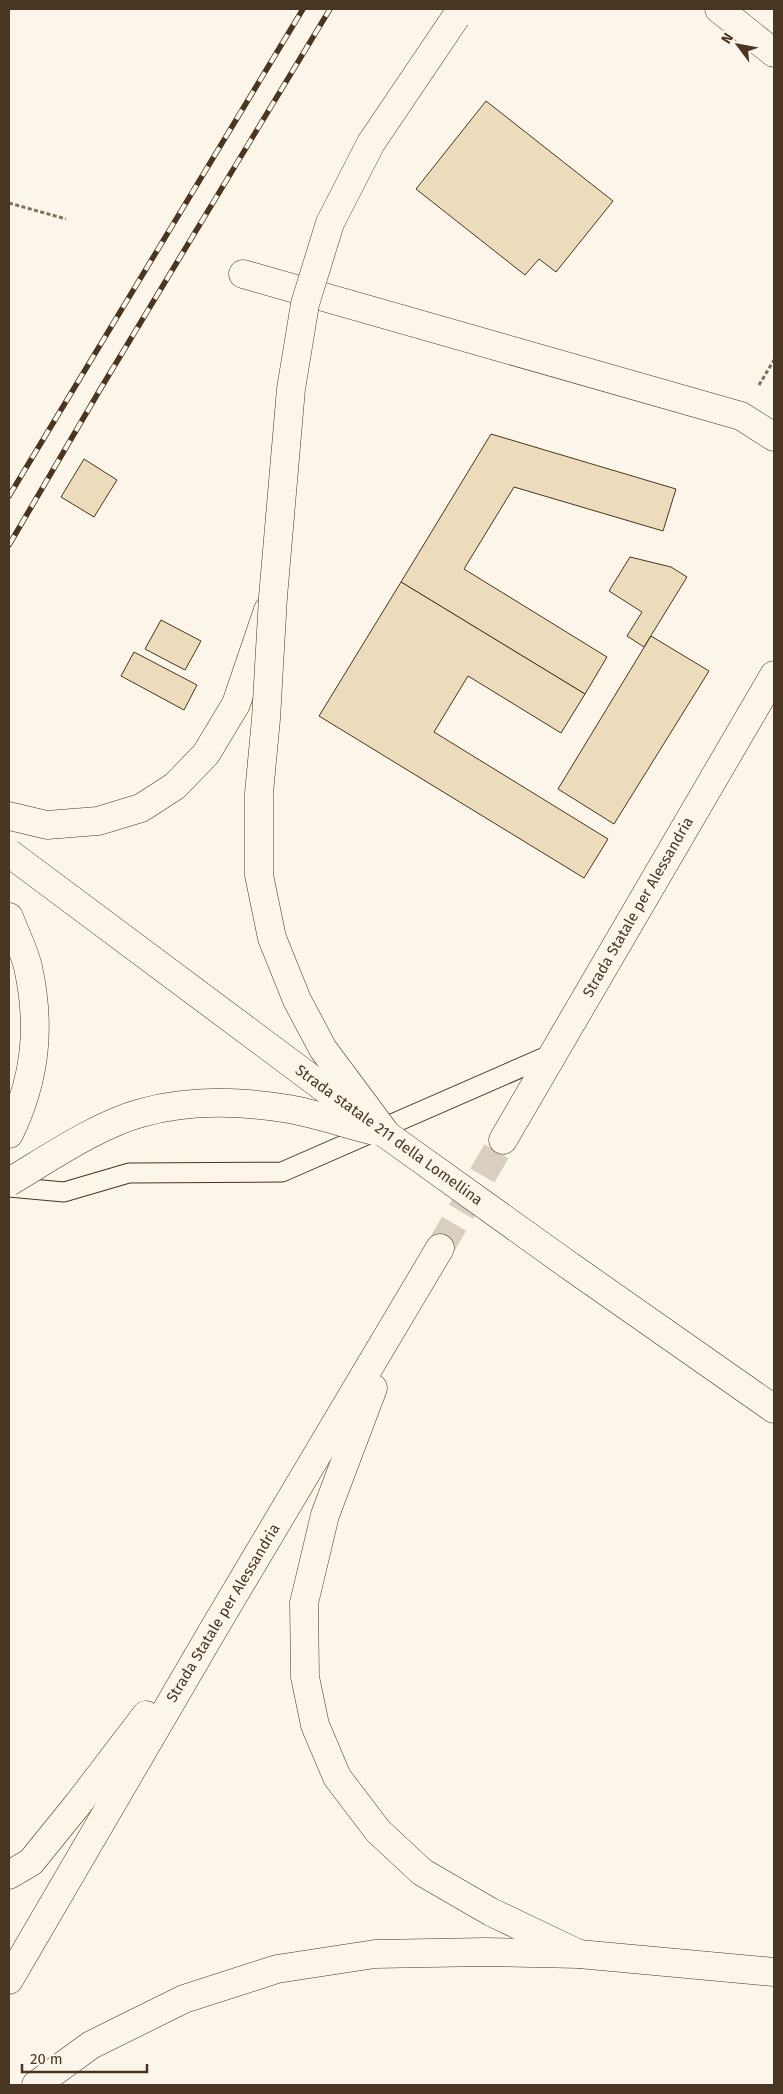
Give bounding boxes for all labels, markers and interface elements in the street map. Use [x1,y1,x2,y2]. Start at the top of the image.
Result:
north arrow [713,20,763,70]
text: N [718,30,737,47]
street label: Strada Statale per Alessandria [579,814,697,1000]
street label: Strada statale 211 della Lomellina [292,1061,486,1209]
street label: Strada Statale per Alessandria [162,1520,284,1706]
scale bar [22,2042,148,2074]
text: 20 m [30,2050,63,2068]

